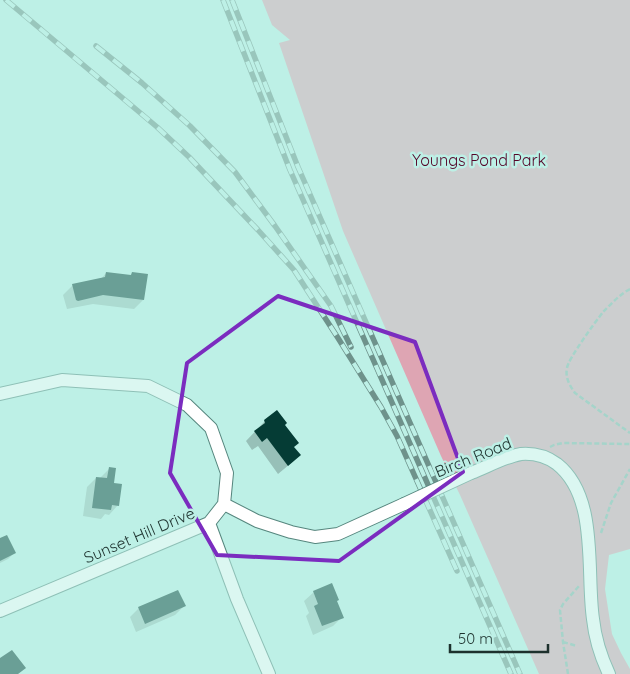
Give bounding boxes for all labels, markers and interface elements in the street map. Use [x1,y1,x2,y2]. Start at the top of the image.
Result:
park label: Youngs Pond Park [412,150,546,170]
street label: Birch Road [432,433,514,481]
street label: Sunset Hill Drive [80,503,198,567]
scale bar [450,622,548,654]
text: 50 m [458,629,493,648]

